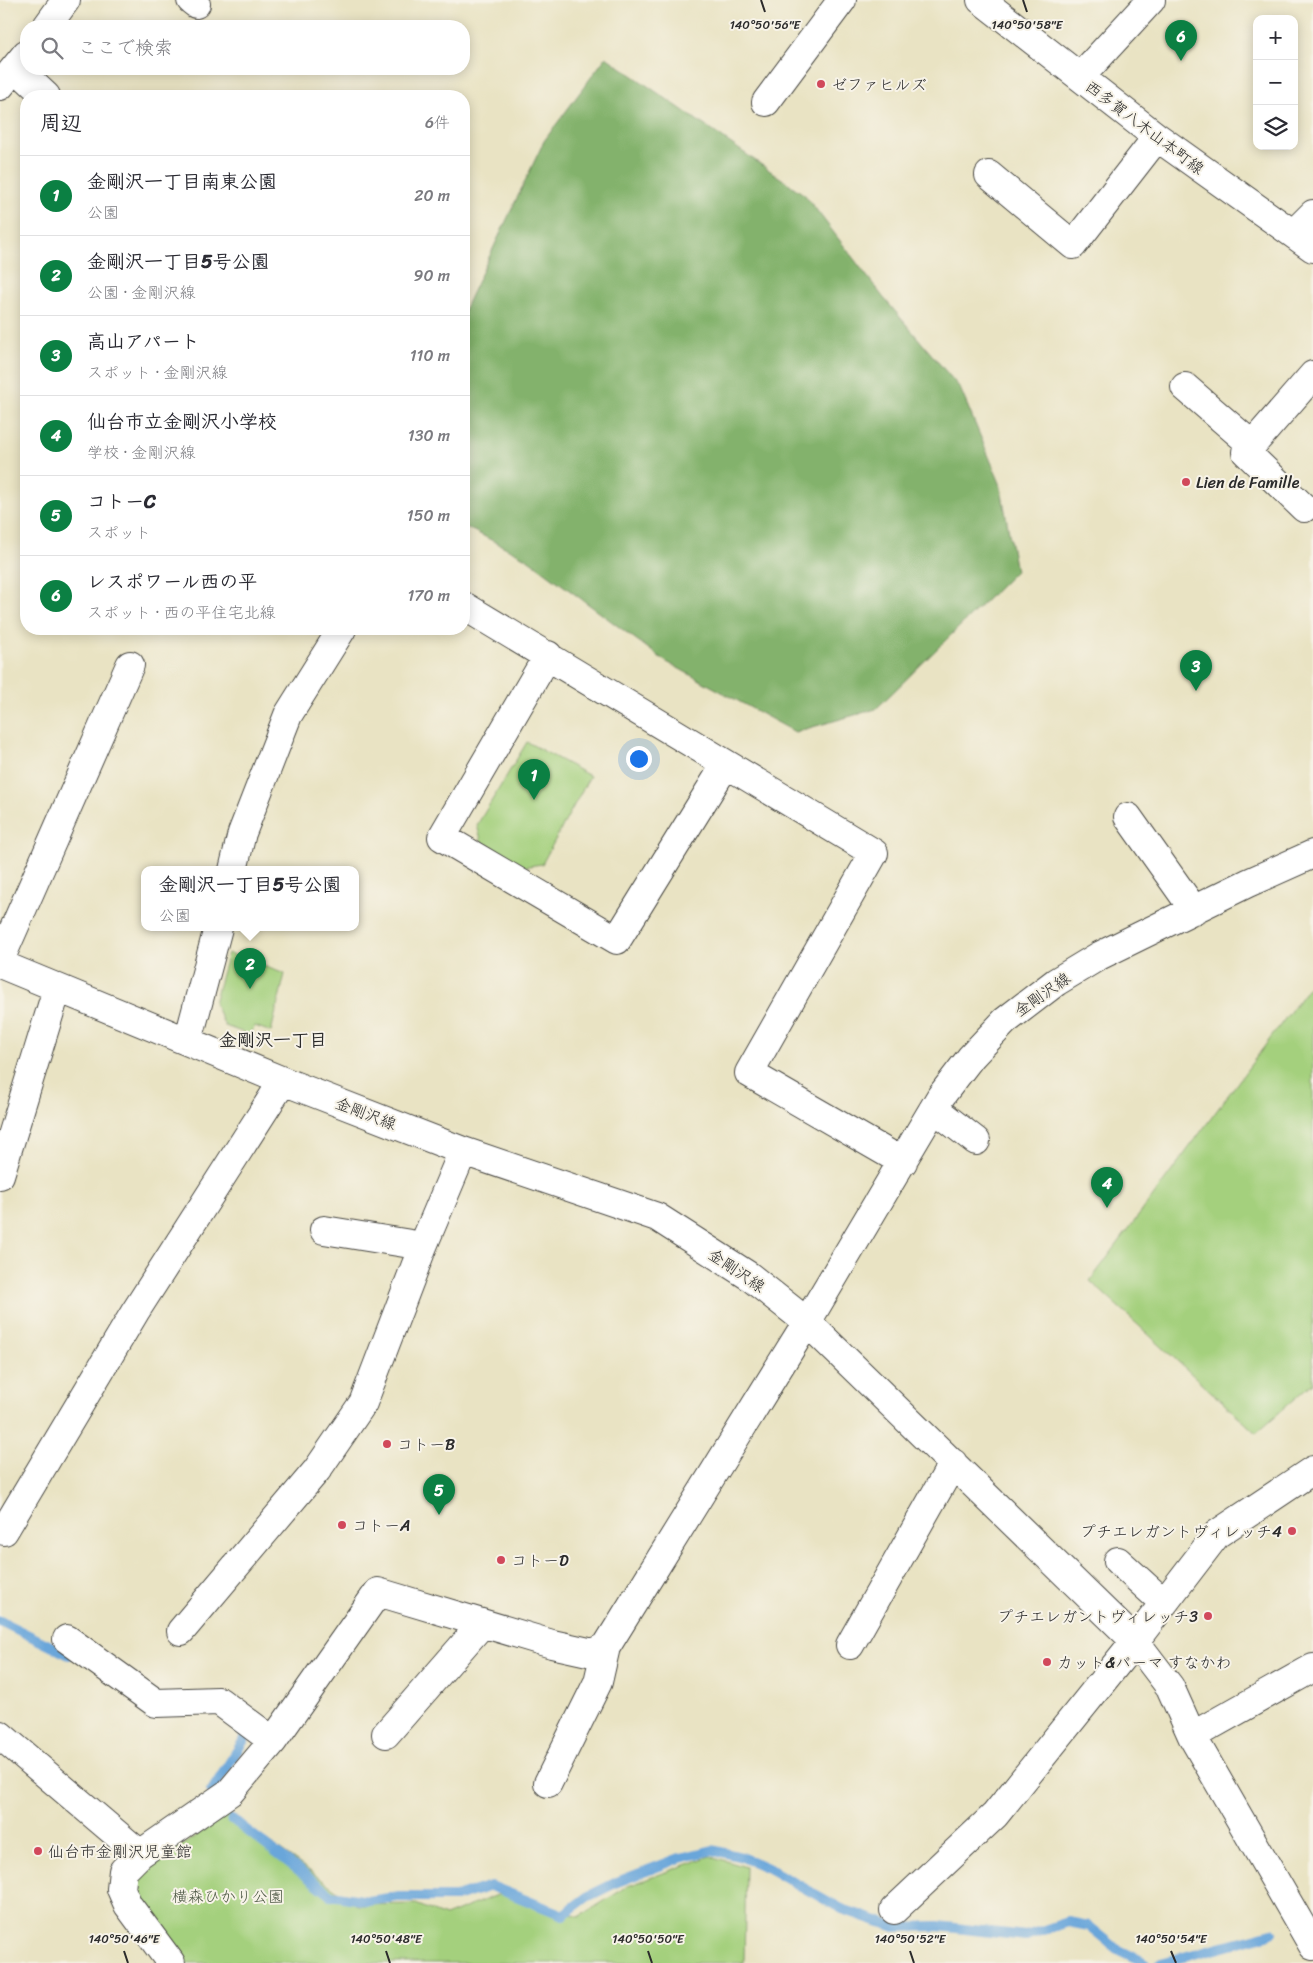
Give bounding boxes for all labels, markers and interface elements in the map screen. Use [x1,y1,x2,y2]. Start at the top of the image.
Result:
text: 140°50'56"E [730,14,802,36]
text: 140°50'58"E [992,14,1064,36]
map controls [1253,15,1298,150]
button: + [1253,15,1298,60]
search box [20,20,470,75]
pin: 6 [1165,20,1197,61]
text: ここで検索 [78,31,173,64]
icon: search [38,34,66,62]
button: − [1253,60,1298,105]
place label: ゼファヒルズ [831,70,927,99]
street label: 西多賀八木山本町線 [1078,72,1211,182]
marker: ゼファヒルズ [815,78,827,90]
text: 周辺 [40,104,82,142]
button: layers [1253,105,1298,150]
text: 6件 [425,108,450,137]
text: 金剛沢一丁目南東公園 [87,165,277,198]
text: 1 [53,181,59,210]
text: 20 m [414,181,450,210]
text: 公園 [87,198,119,227]
text: 金剛沢一丁目5号公園 [87,245,270,278]
text: 2 [51,261,61,290]
text: 90 m [414,261,450,290]
text: 公園 · 金剛沢線 [87,278,196,307]
text: 高山アパート [87,325,200,358]
text: 3 [52,341,60,370]
text: 110 m [410,341,450,370]
text: スポット · 金剛沢線 [87,358,228,387]
text: 仙台市立金剛沢小学校 [87,405,277,438]
text: 4 [51,421,61,450]
text: 130 m [408,421,450,450]
text: 学校 · 金剛沢線 [87,438,196,467]
place label: Lien de Famille [1196,468,1300,497]
marker: Lien de Famille [1180,476,1192,488]
text: コトーC [87,485,156,518]
text: 5 [51,501,61,530]
text: 150 m [407,501,450,530]
text: スポット [87,518,151,547]
text: レスポワール西の平 [87,565,257,598]
text: 6 [51,581,61,610]
text: 170 m [407,581,450,610]
text: スポット · 西の平住宅北線 [87,598,276,627]
pin: 3 [1180,650,1212,691]
your location [626,746,652,772]
pin: 1 [518,759,550,800]
popup [141,866,359,931]
text: 金剛沢一丁目5号公園 [159,868,341,901]
text: 公園 [159,901,191,930]
pin: 2 [234,948,266,989]
street label: 金剛沢線 [1008,964,1077,1025]
district label: 金剛沢一丁目 [219,1024,327,1056]
street label: 金剛沢線 [331,1088,401,1138]
pin: 4 [1091,1167,1123,1208]
street label: 金剛沢線 [702,1240,771,1300]
place label: コトーB [397,1430,455,1459]
marker: コトーB [381,1438,393,1450]
pin: 5 [423,1474,455,1515]
place label: コトーA [352,1511,411,1540]
place label: プチエレガントヴィレッチ4 [1080,1517,1282,1546]
marker: コトーA [336,1519,348,1531]
marker: プチエレガントヴィレッチ4 [1286,1525,1298,1537]
place label: コトーD [511,1546,569,1575]
marker: コトーD [495,1554,507,1566]
place label: プチエレガントヴィレッチ3 [997,1602,1198,1631]
marker: プチエレガントヴィレッチ3 [1202,1610,1214,1622]
place label: カット&パーマ すなかわ [1057,1648,1232,1677]
marker: カット&パーマ すなかわ [1041,1656,1053,1668]
place label: 仙台市金剛沢児童館 [48,1837,192,1866]
marker: 仙台市金剛沢児童館 [32,1845,44,1857]
park label: 横森ひかり公園 [172,1882,284,1911]
text: 140°50'46"E [89,1928,161,1950]
text: 140°50'48"E [350,1928,423,1950]
text: 140°50'50"E [612,1928,685,1950]
text: 140°50'52"E [875,1928,947,1950]
text: 140°50'54"E [1135,1928,1208,1950]

